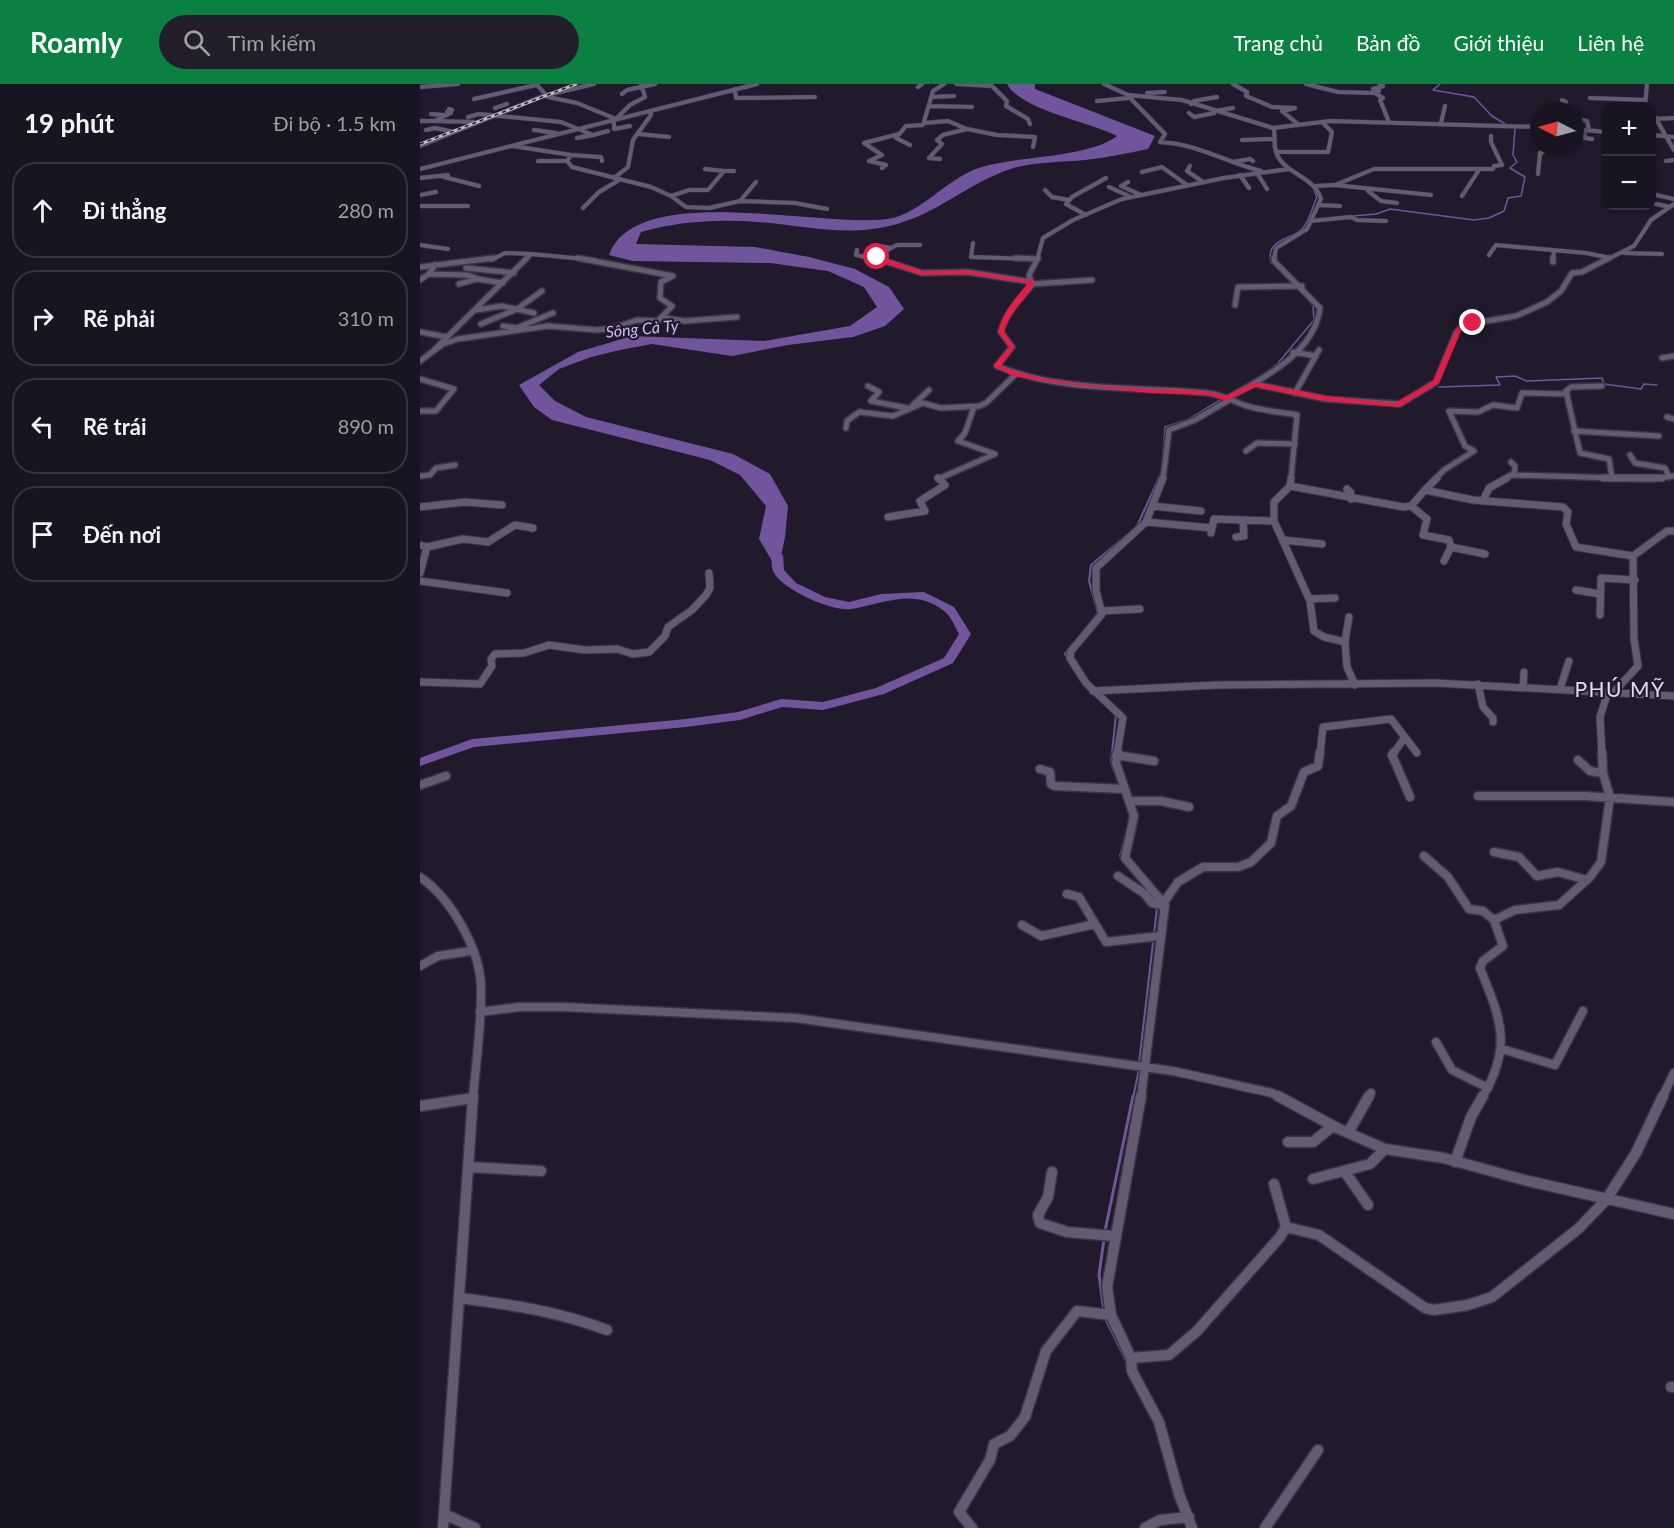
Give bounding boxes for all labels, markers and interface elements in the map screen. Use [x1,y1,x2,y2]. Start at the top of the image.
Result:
search box [159,15,579,69]
text: Roamly [30,25,123,59]
icon: search [180,26,213,59]
text: Tìm kiếm [228,29,316,56]
text: Trang chủ [1233,30,1323,55]
text: Bản đồ [1356,30,1421,55]
text: Giới thiệu [1454,30,1544,55]
text: Liên hệ [1577,30,1644,55]
north arrow [1530,102,1584,156]
map controls [1602,102,1656,210]
button: + [1602,102,1656,156]
text: 19 phút [24,107,114,139]
text: Đi bộ · 1.5 km [273,111,396,135]
button: − [1602,156,1656,210]
icon: ahead [26,194,59,227]
text: Đi thẳng [83,197,166,224]
text: 280 m [338,198,394,222]
route start [863,243,889,269]
icon: right [26,302,59,335]
text: Rẽ phải [83,305,155,332]
text: 310 m [338,306,394,330]
route end [1459,309,1485,335]
water label: Sông Cà Ty [605,315,679,341]
icon: left [26,410,59,443]
text: Rẽ trái [83,413,147,440]
text: 890 m [338,414,394,438]
icon: arrive [26,518,59,551]
text: Đến nơi [83,521,161,548]
district label: PHÚ MỸ [1574,676,1666,701]

